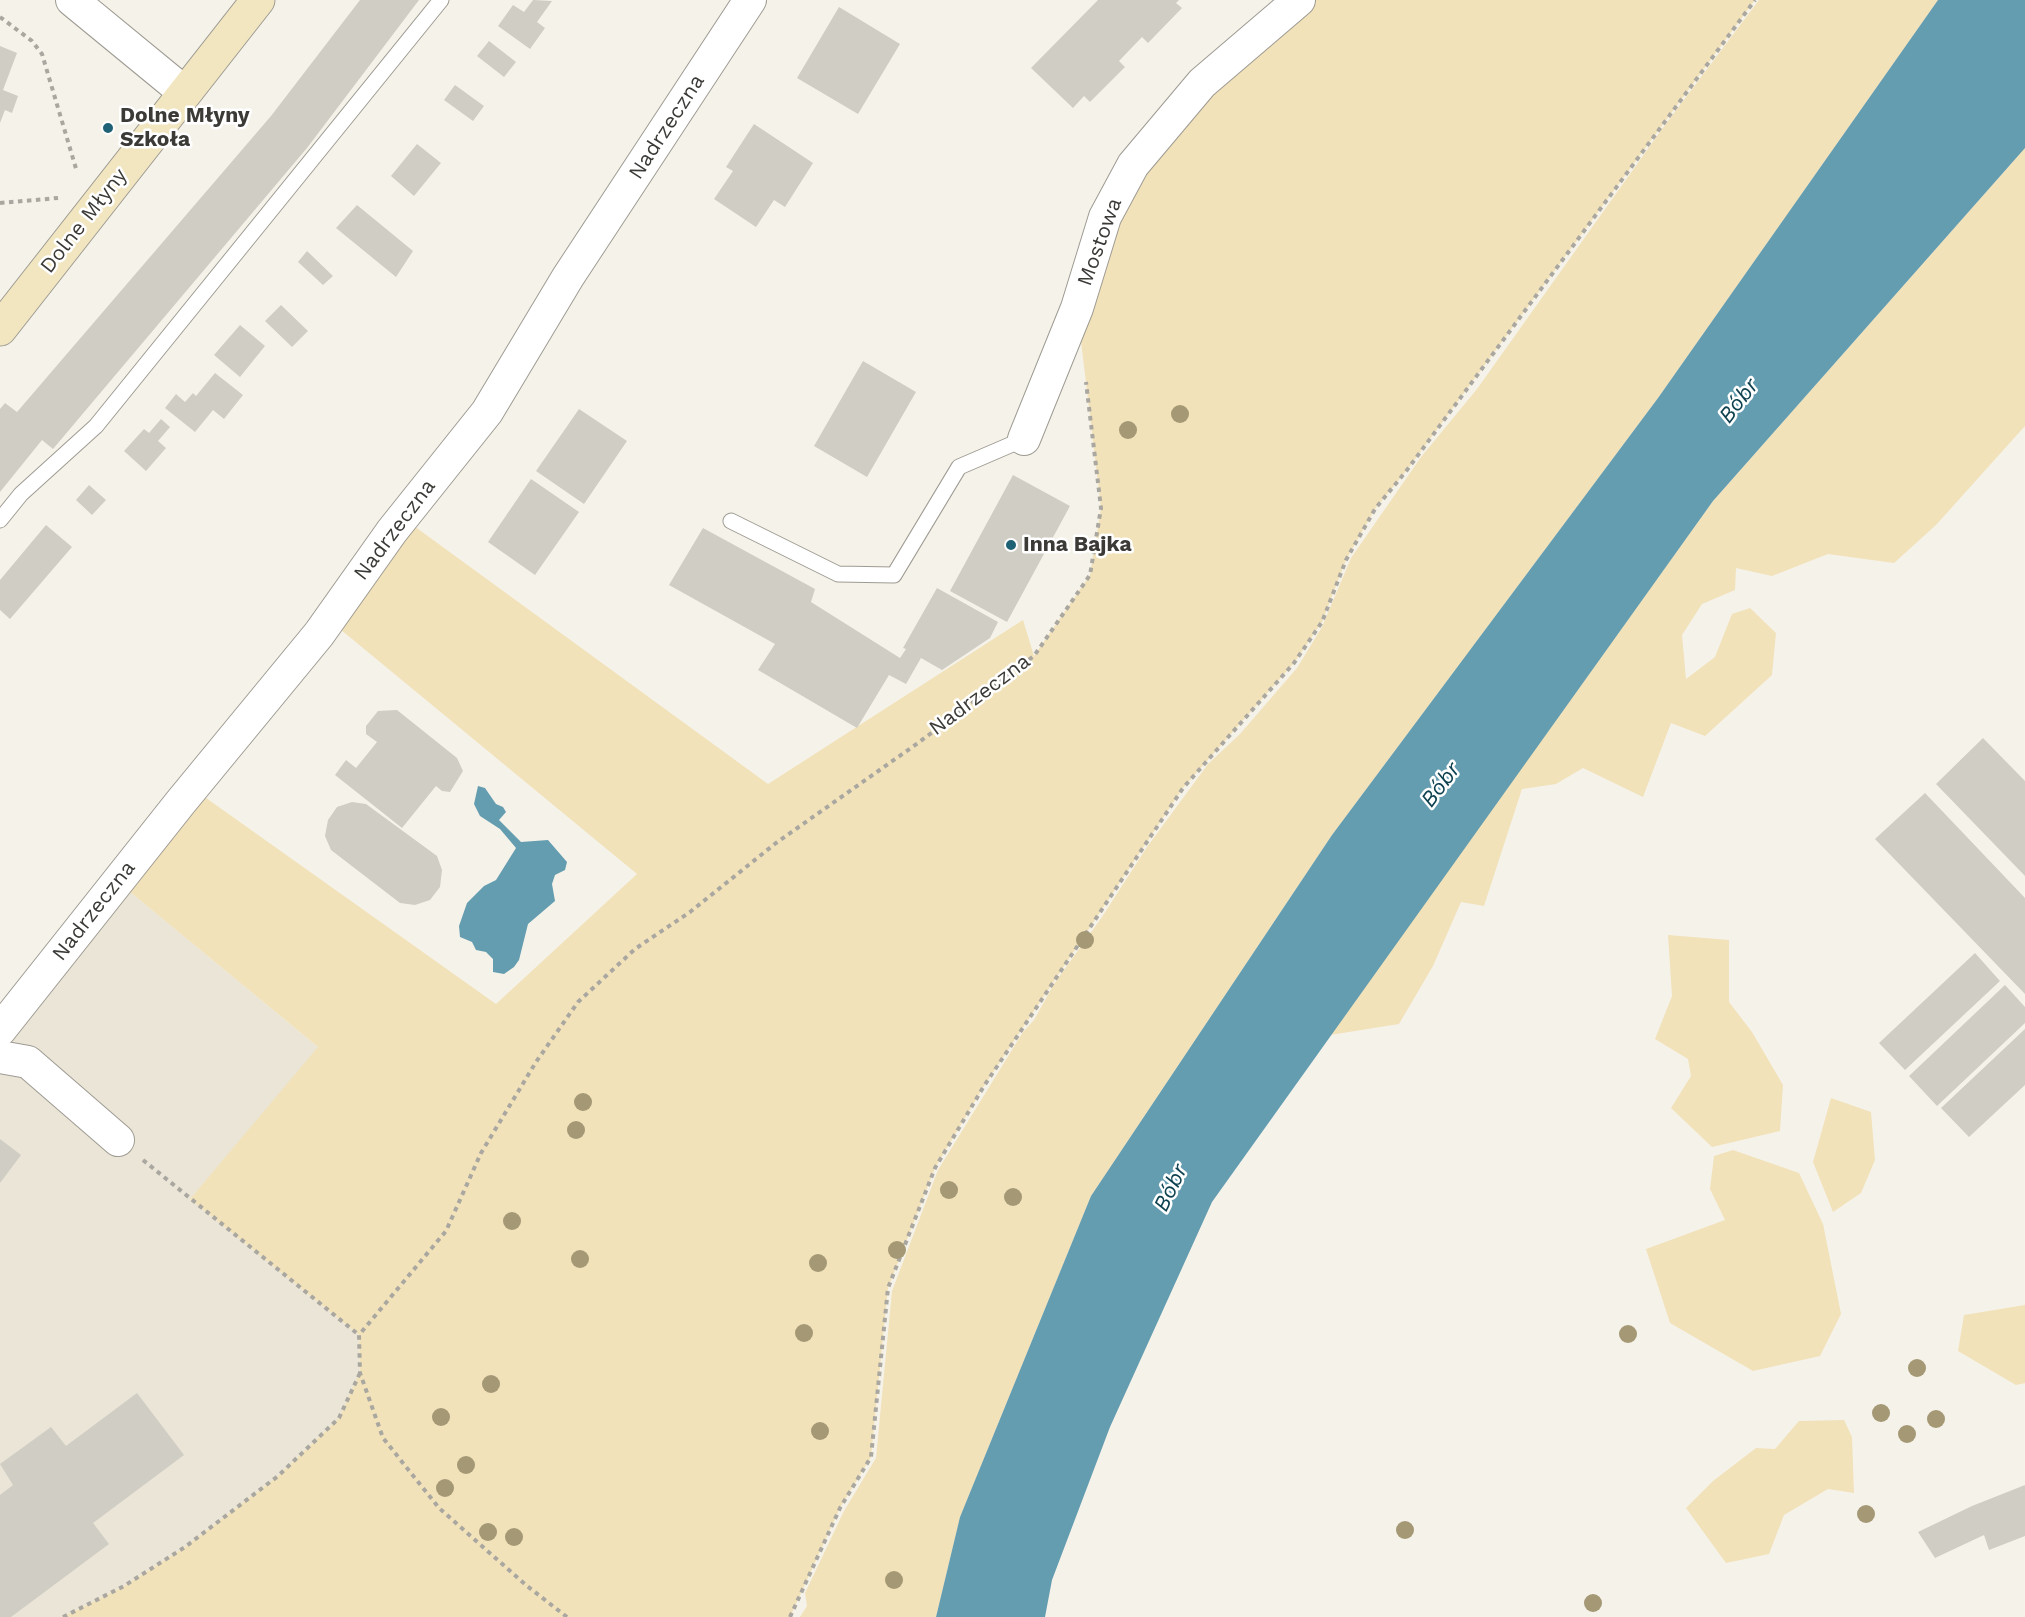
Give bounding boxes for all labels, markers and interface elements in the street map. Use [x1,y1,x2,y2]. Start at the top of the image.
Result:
street label: Nadrzeczna [624,70,710,184]
place label: Dolne Młyny Szkoła [120,103,250,153]
marker: Dolne Młyny Szkoła [101,121,115,135]
street label: Dolne Młyny [35,163,133,279]
street label: Mostowa [1072,195,1128,289]
water label: Bóbr [1713,373,1765,429]
street label: Nadrzeczna [349,475,441,585]
place label: Inna Bajka [1023,532,1132,558]
marker: Inna Bajka [1004,538,1018,552]
street label: Nadrzeczna [925,649,1035,741]
water label: Bóbr [1416,757,1466,813]
street label: Nadrzeczna [47,856,141,966]
water label: Bóbr [1148,1160,1194,1216]

